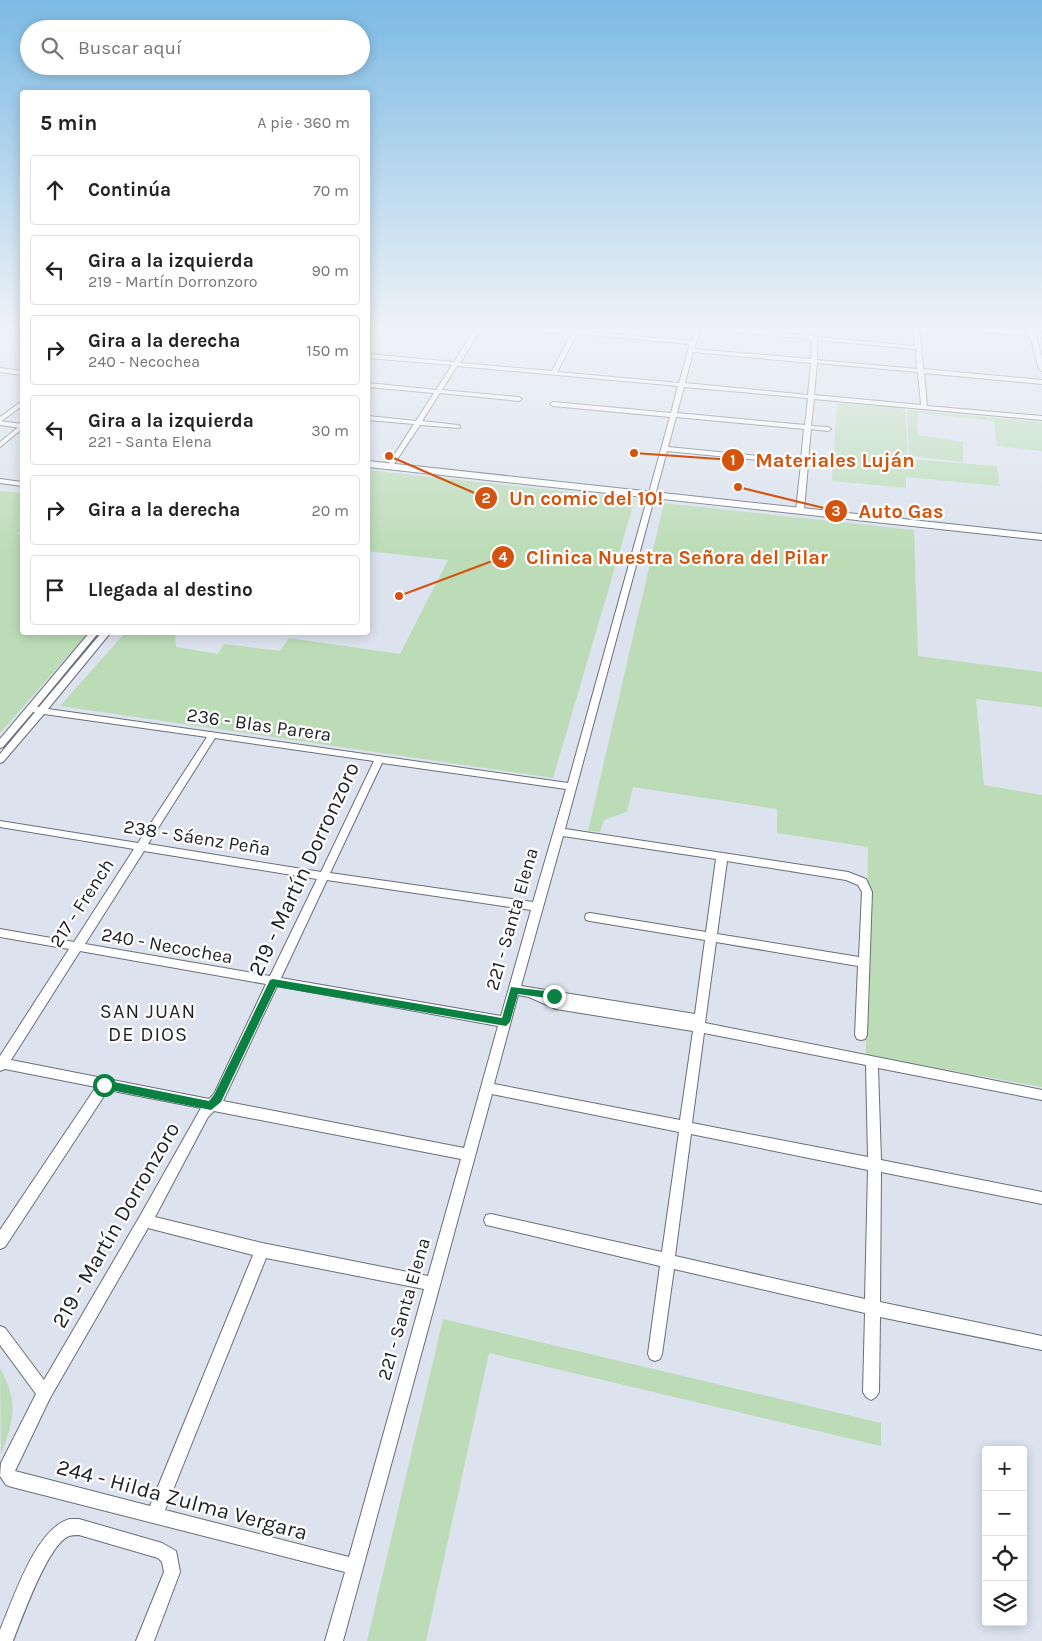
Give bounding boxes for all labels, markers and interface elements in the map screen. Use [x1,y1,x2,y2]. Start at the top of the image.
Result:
search box [20,20,370,75]
icon: search [38,34,66,62]
text: Buscar aquí [78,37,182,59]
text: 5 min [40,111,97,135]
text: A pie · 360 m [257,113,350,132]
icon: ahead [41,176,69,204]
text: Continúa [88,179,171,201]
text: 70 m [313,181,349,200]
text: Gira a la izquierda [88,250,254,272]
icon: left [41,256,69,284]
text: 90 m [311,261,349,280]
text: 219 - Martín Dorronzoro [88,272,258,291]
text: Gira a la derecha [88,330,240,352]
icon: right [41,336,69,364]
text: 150 m [306,341,349,360]
text: 240 - Necochea [88,352,200,371]
text: Gira a la izquierda [88,410,254,432]
icon: left [41,416,69,444]
text: 30 m [311,421,349,440]
text: 221 - Santa Elena [88,432,212,451]
callout: Materiales Luján [720,443,925,478]
text: Materiales Luján [755,449,915,472]
text: 1 [730,451,736,469]
callout: Un comic del 10! [474,480,673,515]
text: Un comic del 10! [509,487,663,510]
text: 2 [481,489,491,507]
callout: Auto Gas [823,493,954,528]
icon: right [41,496,69,524]
text: Gira a la derecha [88,499,240,521]
text: Auto Gas [858,500,944,523]
text: 20 m [311,501,349,520]
text: 3 [831,502,841,520]
callout: Clinica Nuestra Señora del Pilar [491,539,837,574]
text: Clinica Nuestra Señora del Pilar [526,546,828,569]
text: 4 [499,548,508,566]
icon: arrive [41,576,69,604]
text: Llegada al destino [88,579,253,601]
street label: 236 - Blas Parera [185,704,333,746]
street label: 219 - Martín Dorronzoro [243,758,365,980]
street label: 238 - Sáenz Peña [122,816,272,860]
street label: 221 - Santa Elena [481,845,543,993]
street label: 217 - French [45,855,119,951]
street label: 240 - Necochea [100,924,234,968]
route end [543,985,566,1008]
district label: SAN JUAN DE DIOS [100,1000,196,1046]
route start [93,1074,116,1097]
street label: 219 - Martín Dorronzoro [46,1118,186,1332]
street label: 221 - Santa Elena [373,1235,435,1383]
map controls [982,1446,1027,1626]
button: + [982,1446,1027,1491]
street label: 244 - Hilda Zulma Vergara [54,1454,310,1546]
button: − [982,1491,1027,1536]
button: locate [982,1536,1027,1581]
button: layers [982,1581,1027,1626]

